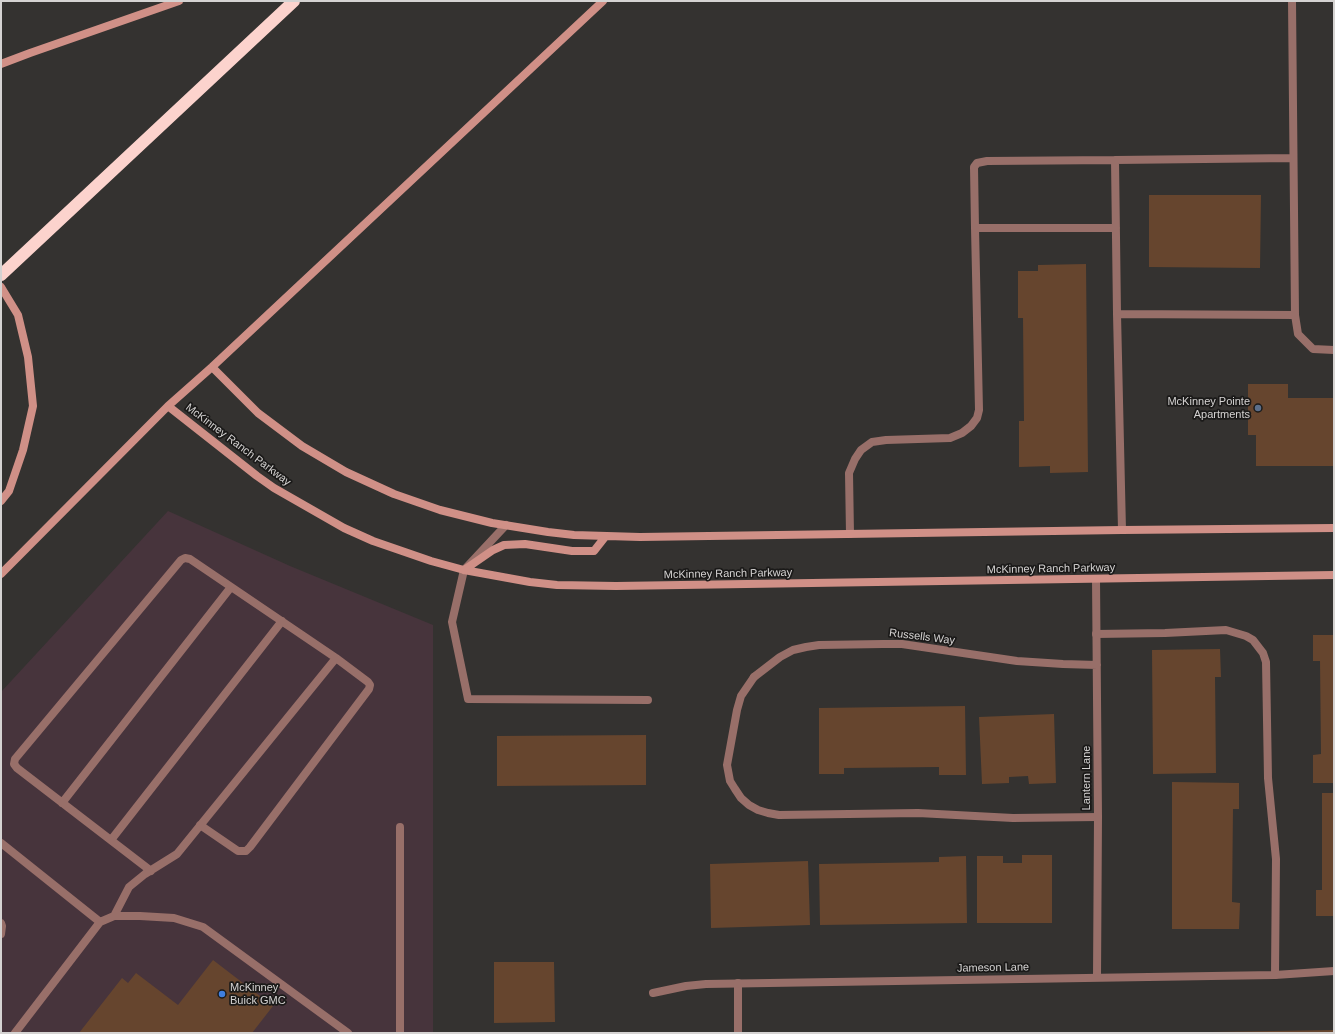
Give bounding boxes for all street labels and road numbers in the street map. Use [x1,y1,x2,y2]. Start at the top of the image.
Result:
street label: McKinney Ranch Parkway [183,401,293,489]
street label: McKinney Ranch Parkway [987,561,1115,577]
street label: McKinney Ranch Parkway [664,566,792,582]
street label: Russells Way [888,626,956,648]
street label: Lantern Lane [1080,746,1094,810]
street label: Jameson Lane [957,961,1029,975]

